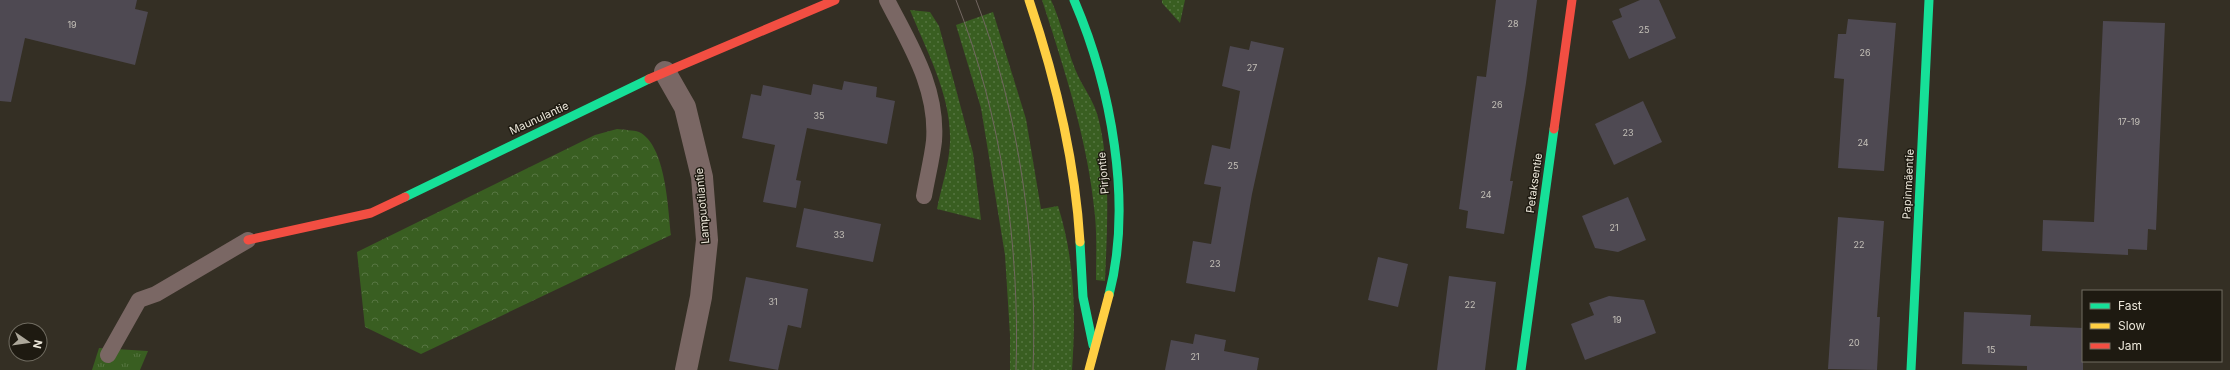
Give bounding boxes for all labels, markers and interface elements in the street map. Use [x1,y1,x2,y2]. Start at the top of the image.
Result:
house number: 28 [1507,18,1519,29]
house number: 19 [67,19,77,30]
house number: 25 [1639,24,1649,35]
house number: 26 [1859,47,1871,58]
house number: 27 [1247,62,1257,73]
street label: Maunulantie [507,98,571,138]
house number: 26 [1491,99,1503,110]
house number: 35 [813,110,825,121]
house number: 17-19 [2118,116,2140,127]
house number: 23 [1622,127,1634,138]
house number: 24 [1857,137,1869,148]
street label: Papinmäentie [1899,148,1917,220]
street label: Pirjontie [1094,151,1112,195]
street label: Petaksentie [1523,152,1545,214]
house number: 25 [1228,160,1238,171]
street label: Lampuotilantie [692,167,712,245]
house number: 24 [1480,189,1492,200]
house number: 21 [1609,222,1619,233]
house number: 33 [833,229,845,240]
house number: 22 [1854,239,1864,250]
house number: 23 [1209,258,1221,269]
legend [2082,290,2222,362]
house number: 31 [768,296,778,307]
text: Fast [2118,298,2142,313]
house number: 22 [1465,299,1475,310]
house number: 19 [1612,314,1622,325]
text: Slow [2118,318,2146,333]
north arrow [8,322,48,362]
house number: 20 [1848,337,1860,348]
text: Jam [2118,338,2142,353]
text: N [30,339,46,350]
house number: 15 [1986,344,1996,355]
house number: 21 [1190,351,1200,362]

